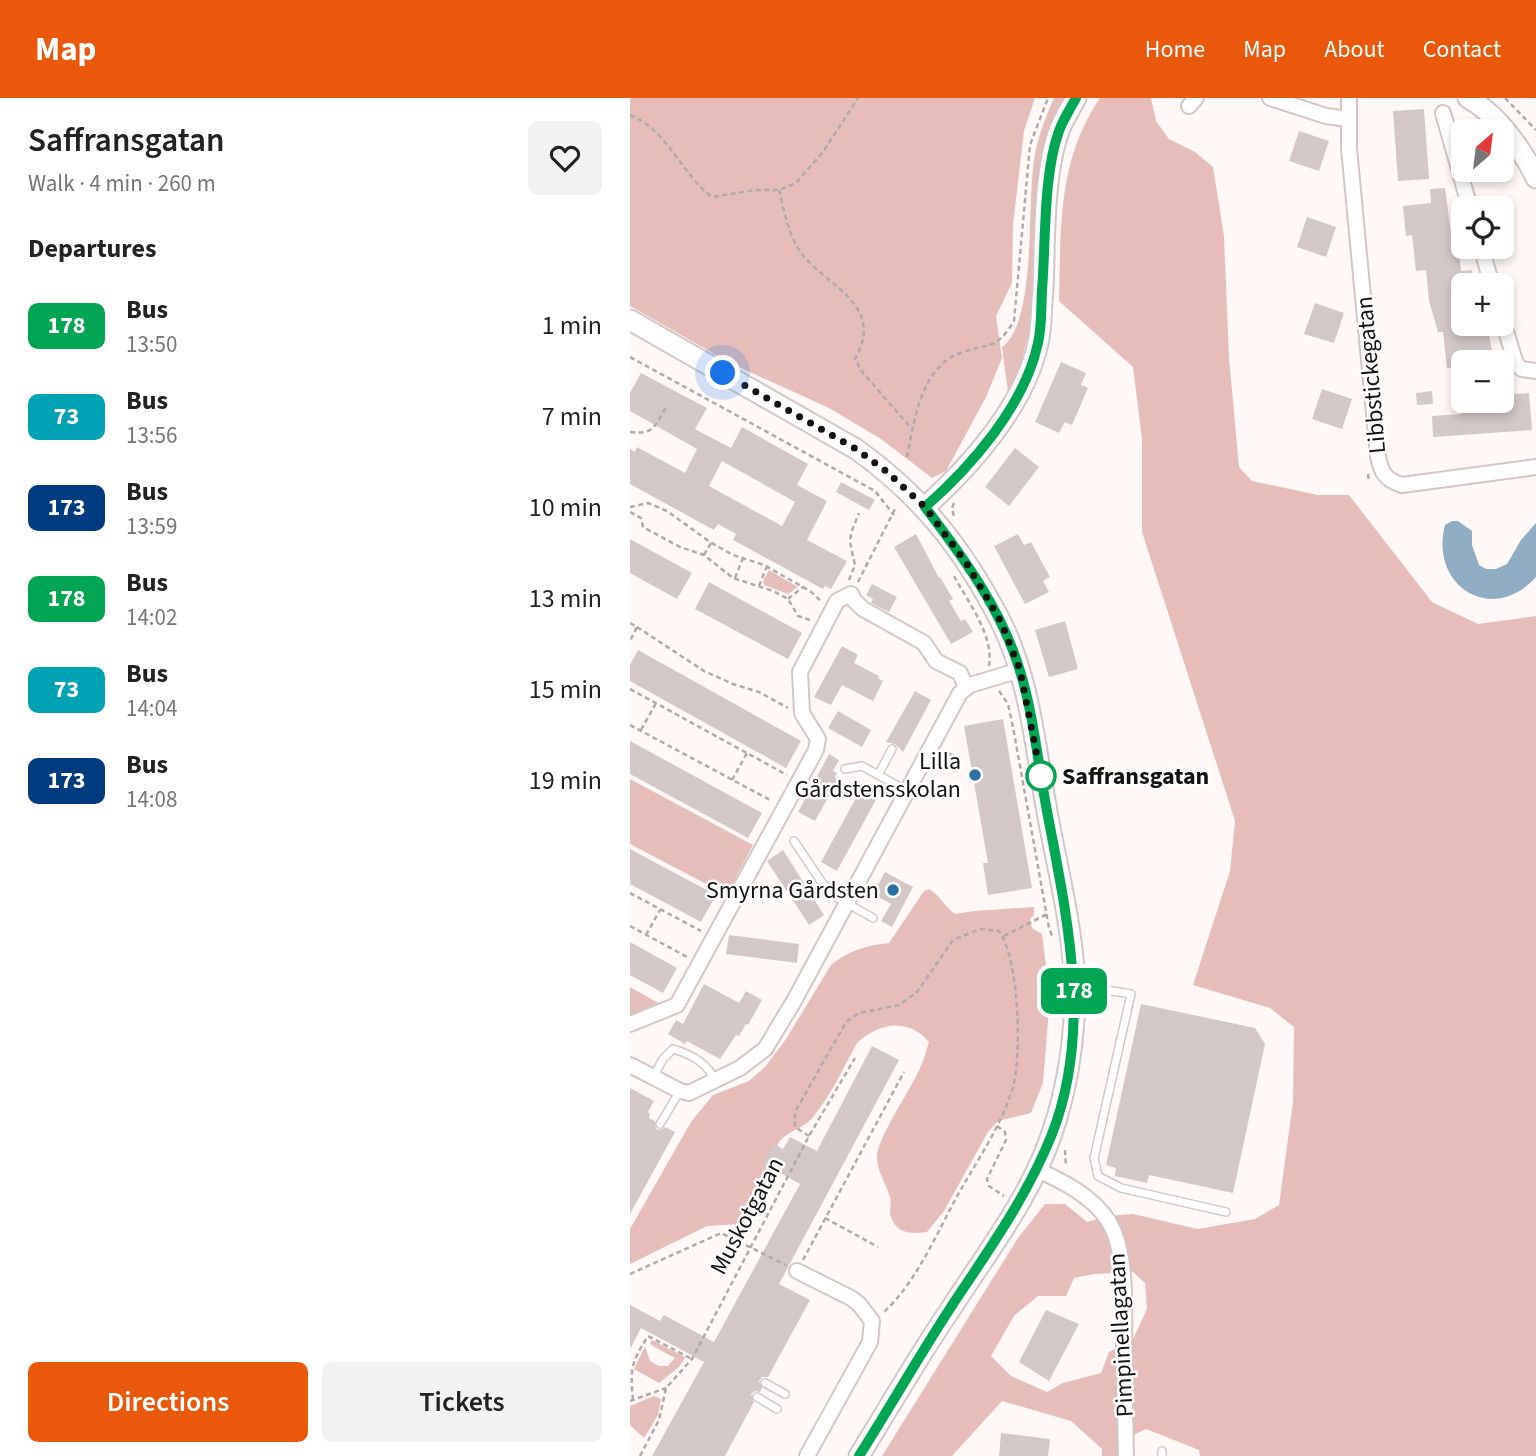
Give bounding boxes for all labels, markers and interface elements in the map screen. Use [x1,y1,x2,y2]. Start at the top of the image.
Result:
text: Map [35,26,96,73]
text: Home [1145,32,1205,67]
text: Map [1243,32,1286,67]
text: About [1324,32,1385,67]
text: Contact [1423,32,1501,67]
text: Saffransgatan [28,117,224,164]
north arrow [1451,119,1514,182]
map controls [1451,119,1514,413]
button: heart [528,121,602,195]
text: Walk · 4 min · 260 m [28,167,216,200]
button: locate [1451,196,1514,259]
text: Departures [28,230,156,267]
button: + [1451,273,1514,336]
text: Bus [126,291,168,328]
street label: Libbstickegatan [1347,295,1395,455]
text: 1 min [542,307,602,344]
text: 178 [47,308,86,343]
text: 13:50 [126,328,177,361]
button: − [1451,350,1514,413]
your location [705,355,740,390]
text: Bus [126,382,168,419]
text: 7 min [542,398,602,435]
text: 73 [54,399,79,434]
text: 13:56 [126,419,177,452]
text: Bus [126,473,168,510]
text: 10 min [529,489,602,526]
text: 173 [47,490,86,525]
text: 13:59 [126,510,177,543]
text: Bus [126,564,168,601]
text: 13 min [529,580,602,617]
text: 178 [47,581,86,616]
text: 14:02 [126,601,177,634]
text: Bus [126,655,168,692]
text: 15 min [529,671,602,708]
text: 73 [54,672,79,707]
text: 14:04 [126,692,177,725]
place label: Lilla Gårdstensskolan [794,744,961,807]
text: Bus [126,746,168,783]
place label: Saffransgatan [1062,759,1209,794]
marker: Saffransgatan [1026,761,1056,791]
text: 19 min [529,762,602,799]
text: 173 [47,763,86,798]
marker: Lilla Gårdstensskolan [967,767,983,783]
text: 14:08 [126,783,177,816]
place label: Smyrna Gårdsten [706,873,879,908]
marker: Smyrna Gårdsten [885,882,901,898]
line badge: 178 [1034,968,1114,1014]
text: 178 [1055,973,1093,1008]
street label: Muskotgatan [701,1151,793,1281]
street label: Pimpinellagatan [1099,1252,1143,1418]
button: Directions [28,1362,308,1442]
button: Tickets [322,1362,602,1442]

